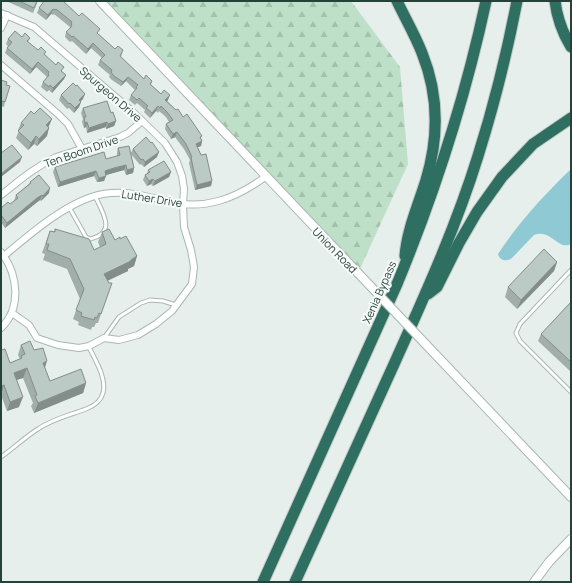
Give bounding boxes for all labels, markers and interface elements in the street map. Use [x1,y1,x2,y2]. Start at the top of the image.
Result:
street label: Spurgeon Drive [77,63,146,125]
street label: Ten Boom Drive [42,131,121,171]
street label: Luther Drive [121,186,184,210]
street label: Union Road [309,224,361,276]
street label: Xenia Bypass [359,258,400,326]

